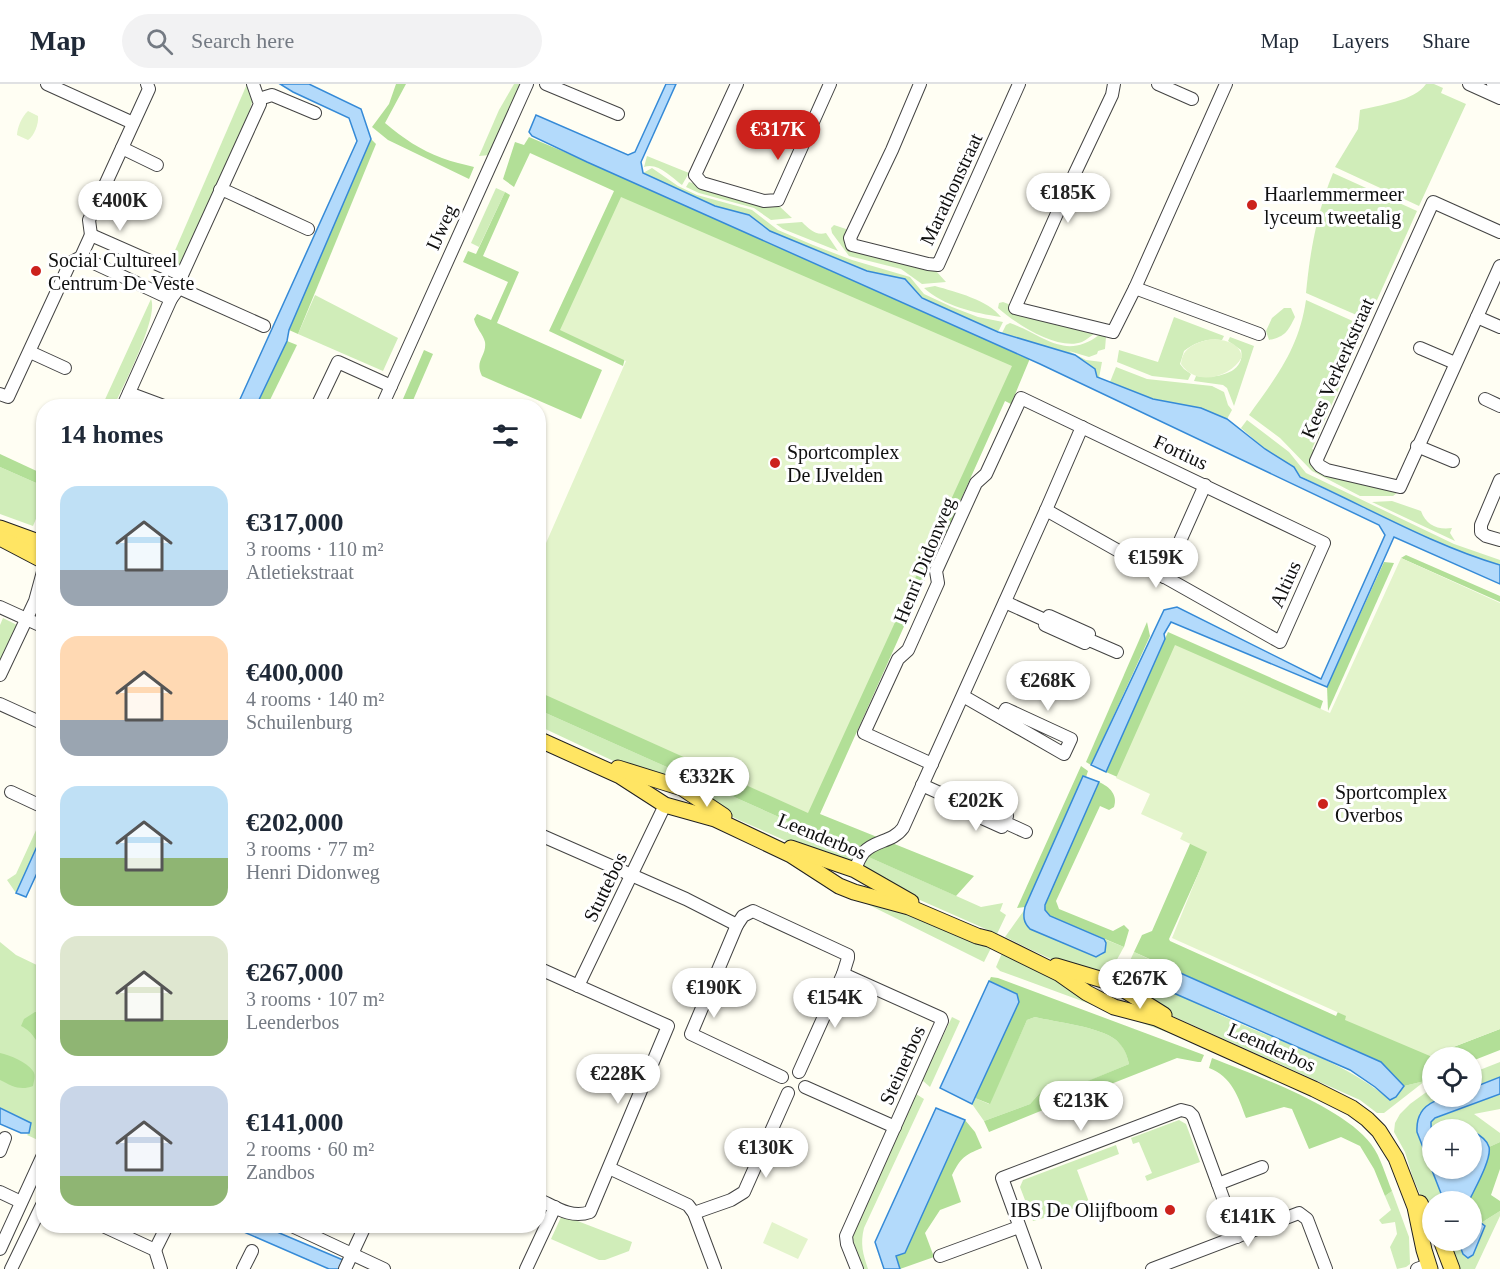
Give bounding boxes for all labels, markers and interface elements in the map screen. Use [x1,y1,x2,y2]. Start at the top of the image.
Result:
search box [122,14,542,68]
text: Map [30,25,86,56]
icon: search [143,25,176,58]
text: Search here [191,28,294,53]
text: Map [1261,29,1299,53]
text: Layers [1332,29,1389,53]
text: Share [1422,29,1470,53]
pin: €317K [736,110,820,161]
text: €317K [750,118,806,140]
street label: Marathonstraat [915,129,987,249]
pin: €185K [1026,173,1110,224]
pin: €400K [78,181,162,232]
text: €185K [1040,181,1096,203]
place label: Haarlemmermeer lyceum tweetalig [1264,183,1404,229]
text: €400K [92,189,148,211]
marker: Haarlemmermeer lyceum tweetalig [1245,198,1259,212]
street label: IJweg [421,201,462,254]
place label: Social Cultureel Centrum De Veste [48,249,194,294]
marker: Social Cultureel Centrum De Veste [29,264,43,278]
street label: Kees Verkerkstraat [1296,294,1378,442]
icon: filters [489,419,522,452]
text: 14 homes [60,420,163,449]
street label: Fortius [1151,430,1212,474]
place label: Sportcomplex De IJvelden [787,441,899,486]
marker: Sportcomplex De IJvelden [768,456,782,470]
street label: Henri Didonweg [889,494,960,627]
text: €317,000 [246,508,344,537]
icon: home [108,510,180,582]
text: 3 rooms · 110 m² [246,538,383,560]
pin: €159K [1114,538,1198,589]
text: €159K [1128,546,1184,568]
street label: Altius [1265,557,1305,611]
text: Atletiekstraat [246,561,354,583]
text: €400,000 [246,658,344,687]
icon: home [108,660,180,732]
pin: €268K [1006,661,1090,712]
text: €268K [1020,669,1076,691]
text: 4 rooms · 140 m² [246,688,384,710]
text: Schuilenburg [246,711,352,733]
pin: €332K [665,757,749,808]
text: €332K [679,765,735,787]
pin: €202K [934,781,1018,832]
place label: Sportcomplex Overbos [1335,781,1447,826]
text: €202K [948,789,1004,811]
marker: Sportcomplex Overbos [1316,797,1330,811]
text: €202,000 [246,808,344,837]
street label: Leenderbos [775,808,870,864]
icon: home [108,810,180,882]
text: 3 rooms · 77 m² [246,838,374,860]
street label: Stuttebos [579,849,631,925]
text: Henri Didonweg [246,861,380,883]
text: €267,000 [246,958,344,987]
pin: €267K [1098,959,1182,1010]
icon: home [108,960,180,1032]
text: €267K [1112,967,1168,989]
pin: €190K [672,968,756,1019]
text: €190K [686,976,742,998]
pin: €154K [793,978,877,1029]
text: €154K [807,986,863,1008]
text: 3 rooms · 107 m² [246,988,384,1010]
text: Leenderbos [246,1011,339,1033]
street label: Leenderbos [1225,1018,1319,1076]
street label: Steinerbos [875,1022,929,1108]
map controls [1422,1047,1482,1251]
button: locate [1422,1047,1482,1107]
pin: €228K [576,1054,660,1105]
text: €228K [590,1062,646,1084]
pin: €213K [1039,1081,1123,1132]
text: €213K [1053,1089,1109,1111]
text: €141,000 [246,1108,344,1137]
icon: home [108,1110,180,1182]
button: + [1422,1119,1482,1179]
pin: €130K [724,1128,808,1179]
text: €130K [738,1136,794,1158]
text: 2 rooms · 60 m² [246,1138,374,1160]
text: Zandbos [246,1161,315,1183]
button: − [1422,1191,1482,1251]
pin: €141K [1206,1197,1290,1248]
place label: IBS De Olijfboom [1010,1199,1158,1222]
marker: IBS De Olijfboom [1163,1203,1177,1217]
text: €141K [1220,1205,1276,1227]

